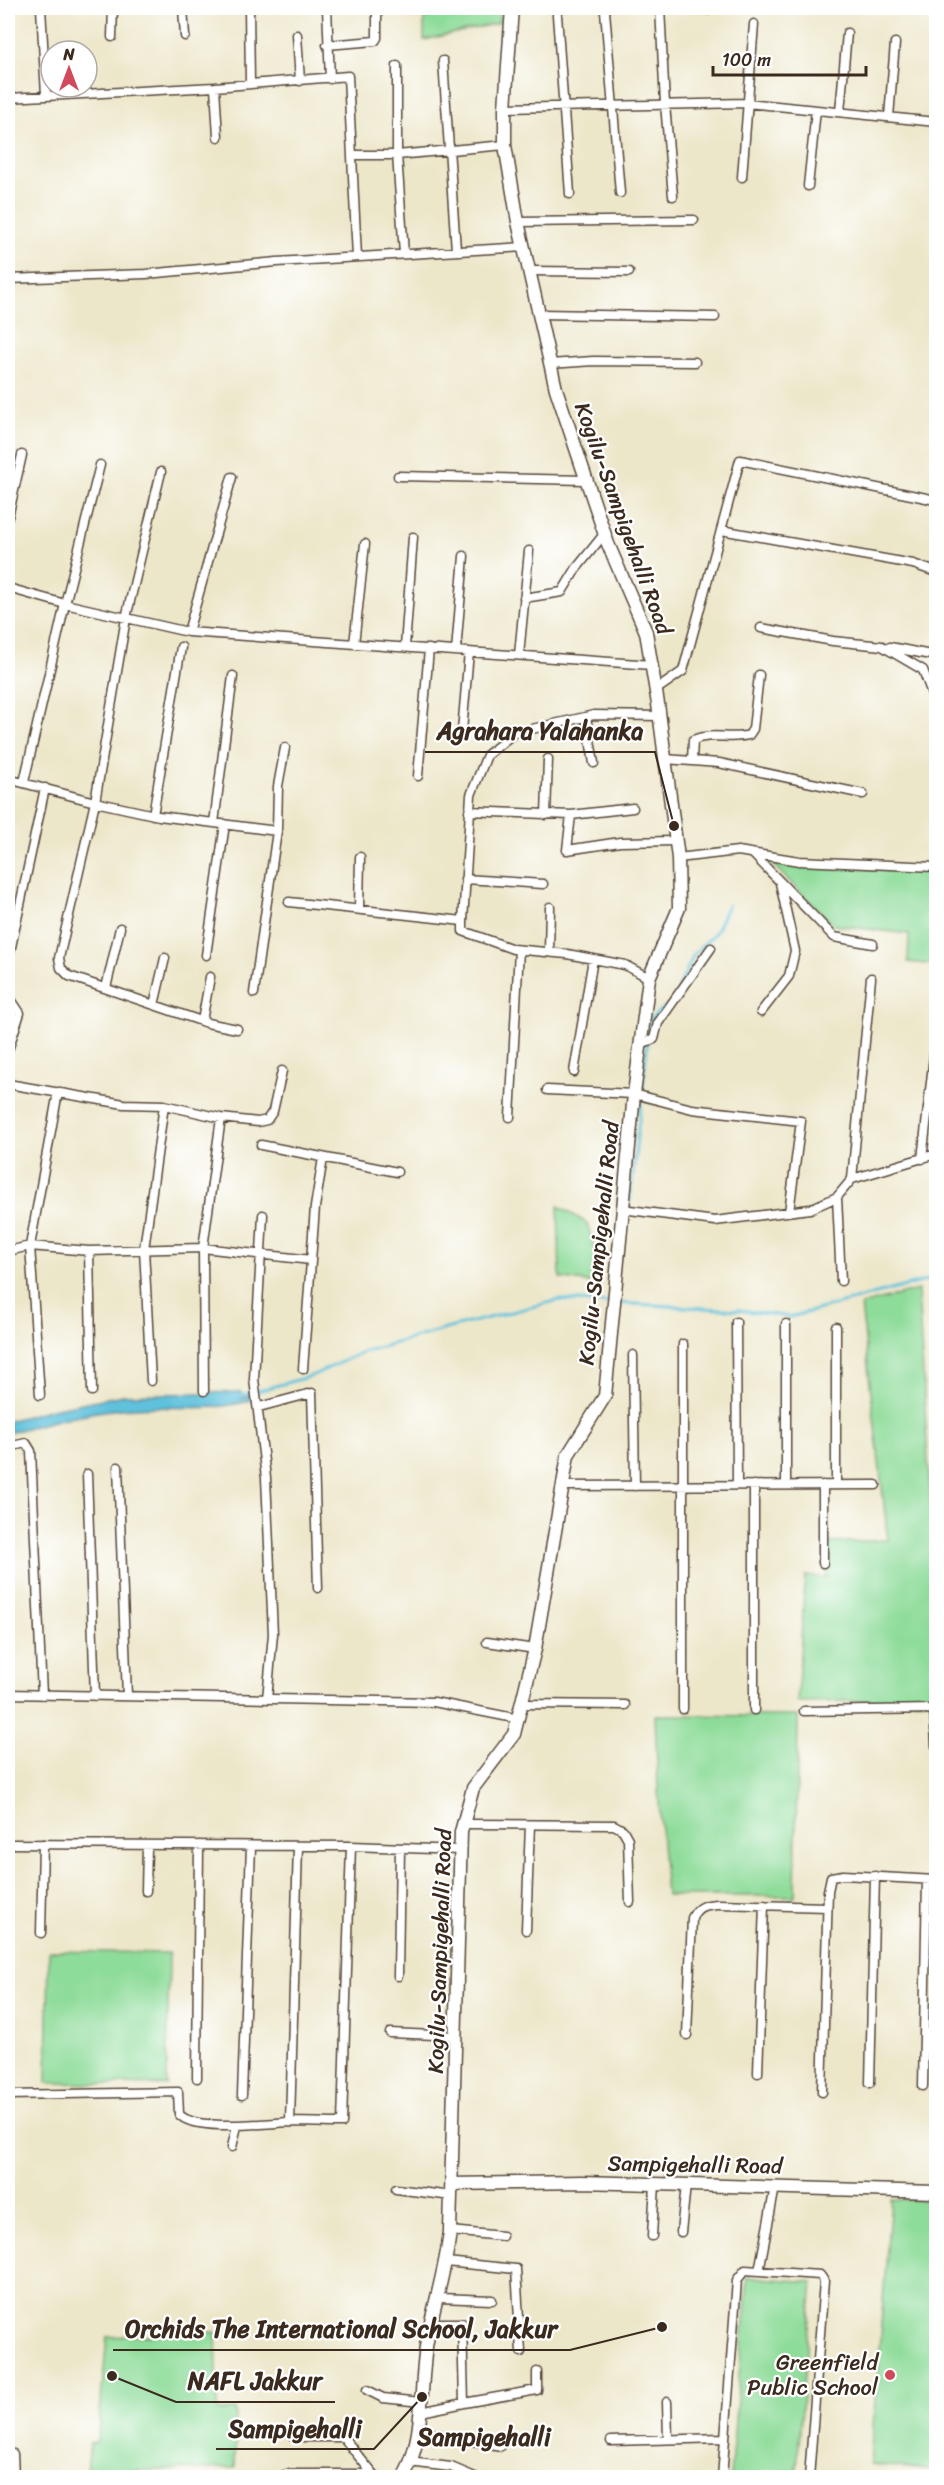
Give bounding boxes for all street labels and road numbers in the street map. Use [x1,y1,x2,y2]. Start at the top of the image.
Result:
street label: Kogilu-Sampigehalli Road [563,396,684,641]
street label: Kogilu-Sampigehalli Road [566,1118,631,1367]
street label: Kogilu-Sampigehalli Road [416,1827,463,2074]
street label: Sampigehalli Road [607,2143,784,2186]

